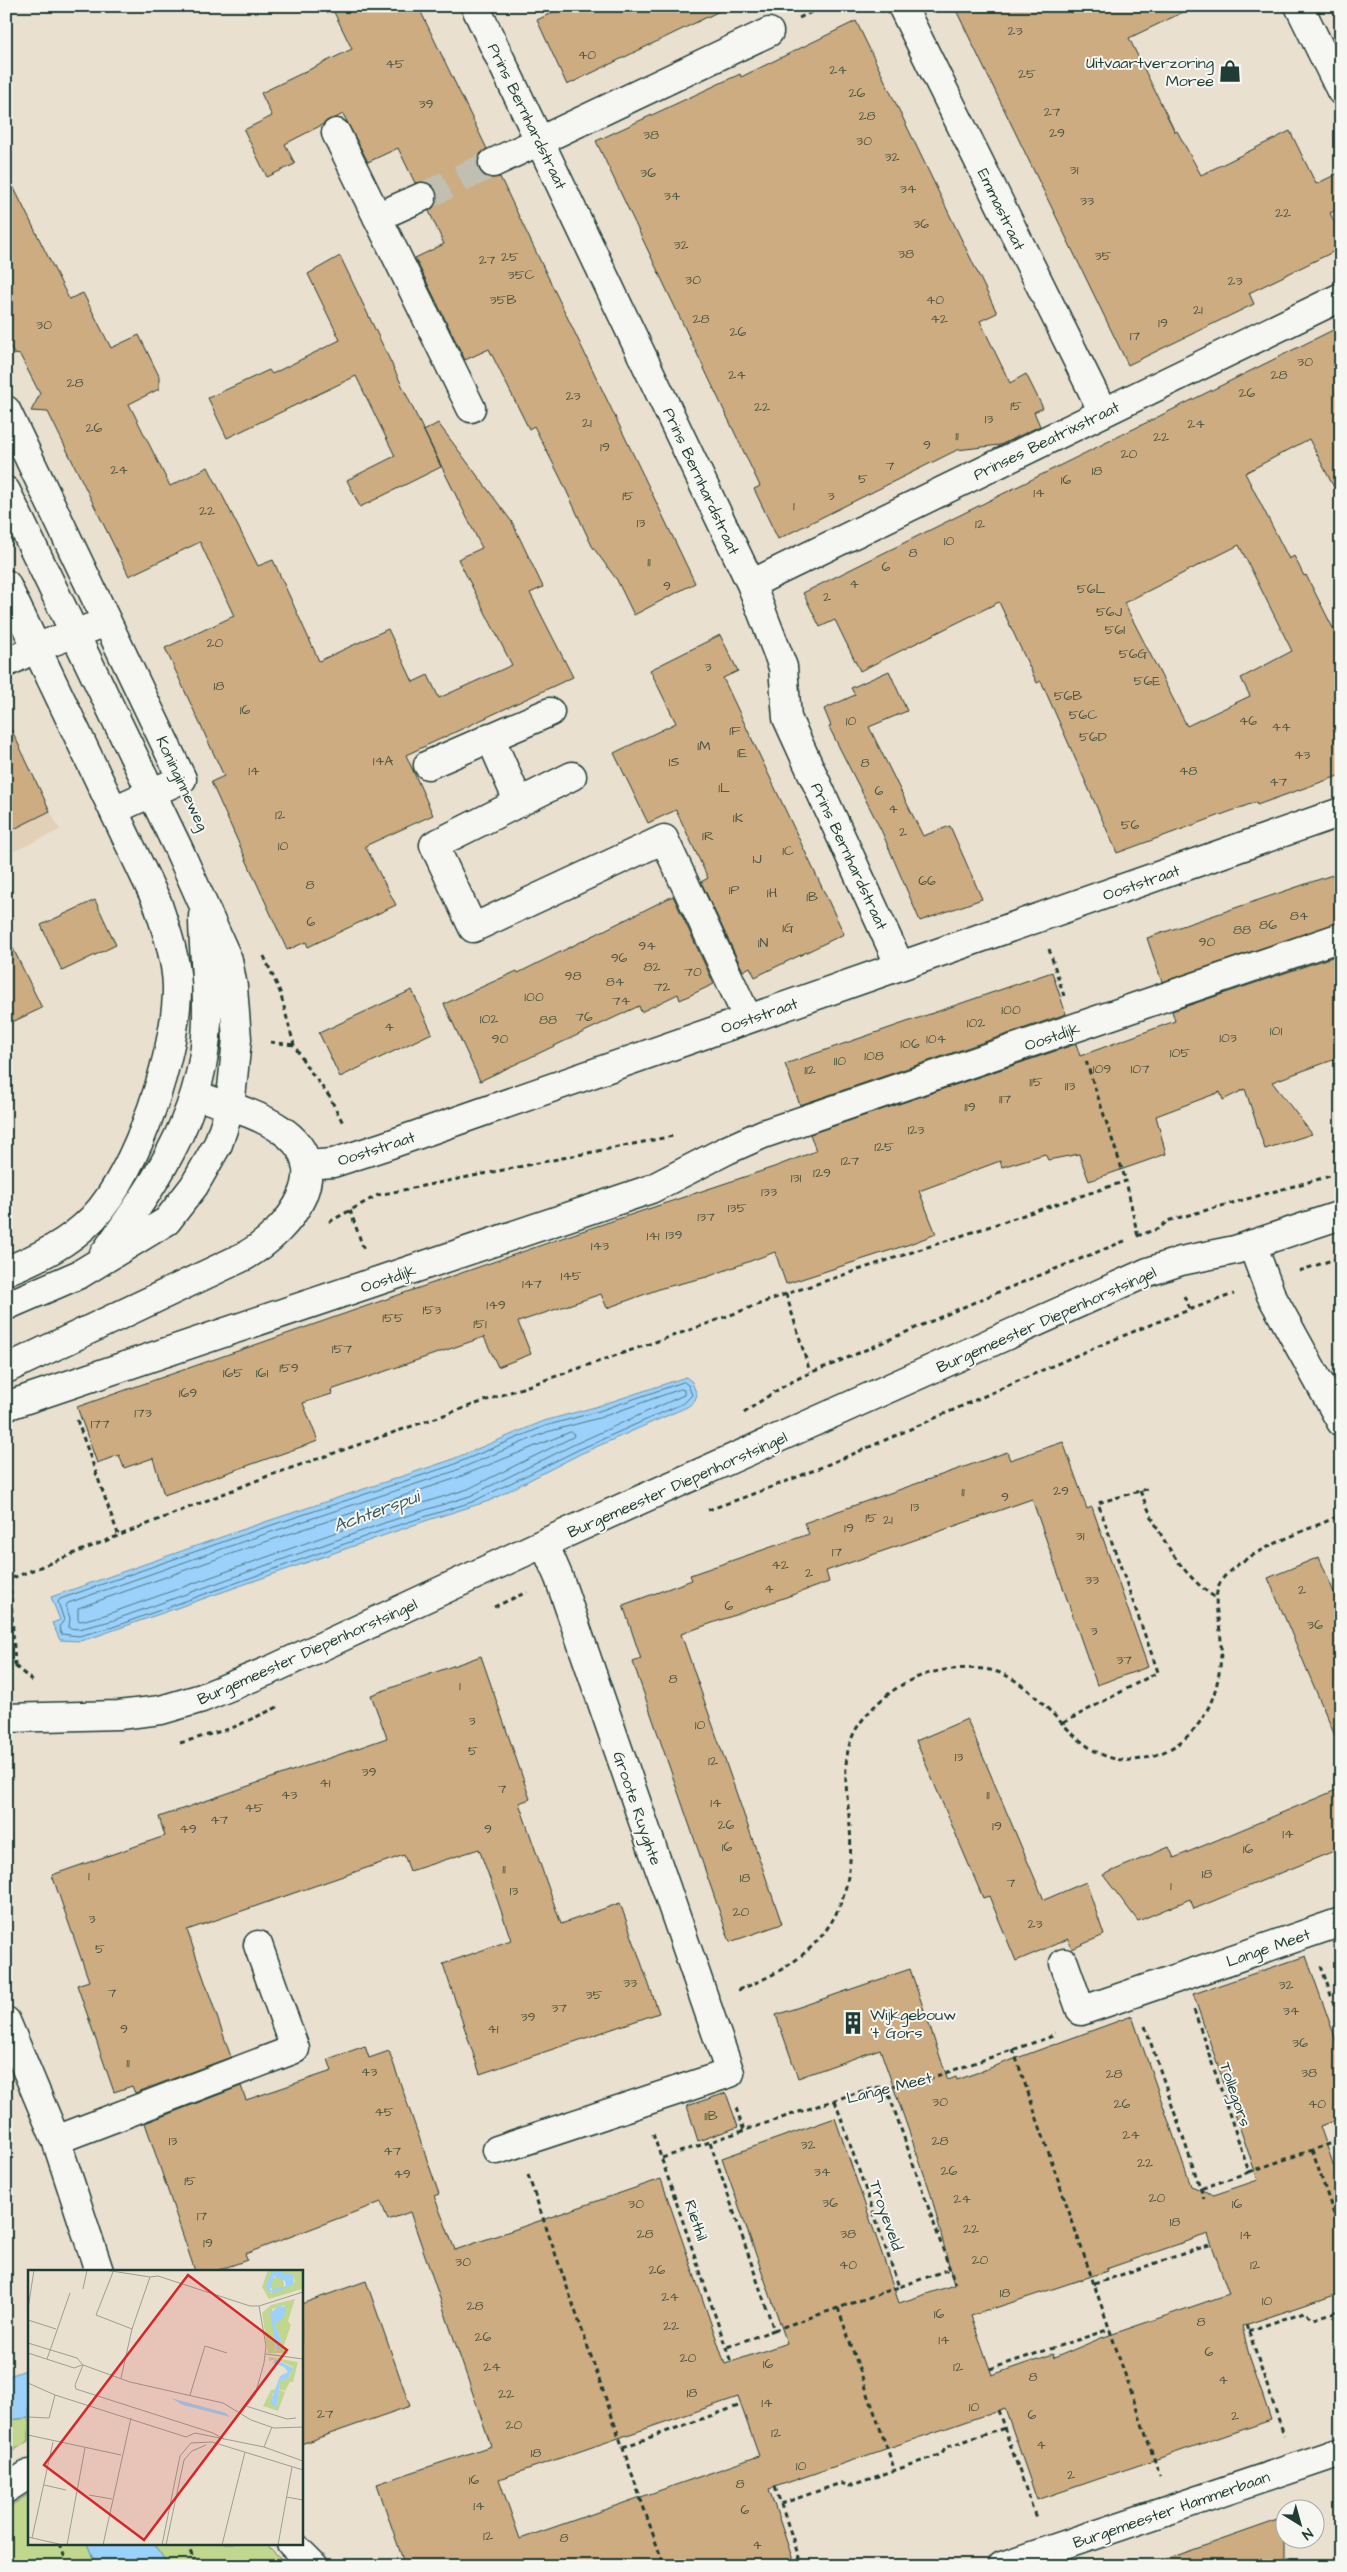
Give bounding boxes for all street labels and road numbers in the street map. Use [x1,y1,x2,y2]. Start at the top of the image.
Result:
street label: Prins Bernhardstraat [482,40,572,194]
street label: Emmastraat [972,165,1031,255]
street label: Prinses Beatrixstraat [970,396,1124,486]
street label: Prins Bernhardstraat [657,404,745,559]
street label: Koninginneweg [150,732,214,835]
street label: Prins Bernhardstraat [805,779,893,934]
street label: Ooststraat [1100,859,1183,906]
street label: Ooststraat [718,992,801,1039]
street label: Oostdijk [1022,1017,1083,1057]
street label: Ooststraat [335,1126,418,1172]
street label: Oostdijk [358,1259,419,1299]
street label: Burgemeester Diepenhorstsingel [933,1261,1160,1379]
street label: Burgemeester Diepenhorstsingel [564,1426,791,1544]
street label: Burgemeester Diepenhorstsingel [194,1593,421,1711]
street label: Groote Ruyghte [606,1748,667,1869]
street label: Lange Meet [1223,1923,1314,1974]
street label: Tollegors [1213,2059,1256,2130]
street label: Lange Meet [844,2067,935,2110]
street label: Troyeveld [863,2177,908,2254]
street label: Riethil [679,2197,713,2244]
street label: Burgemeester Hammerbaan [1070,2466,1273,2555]

